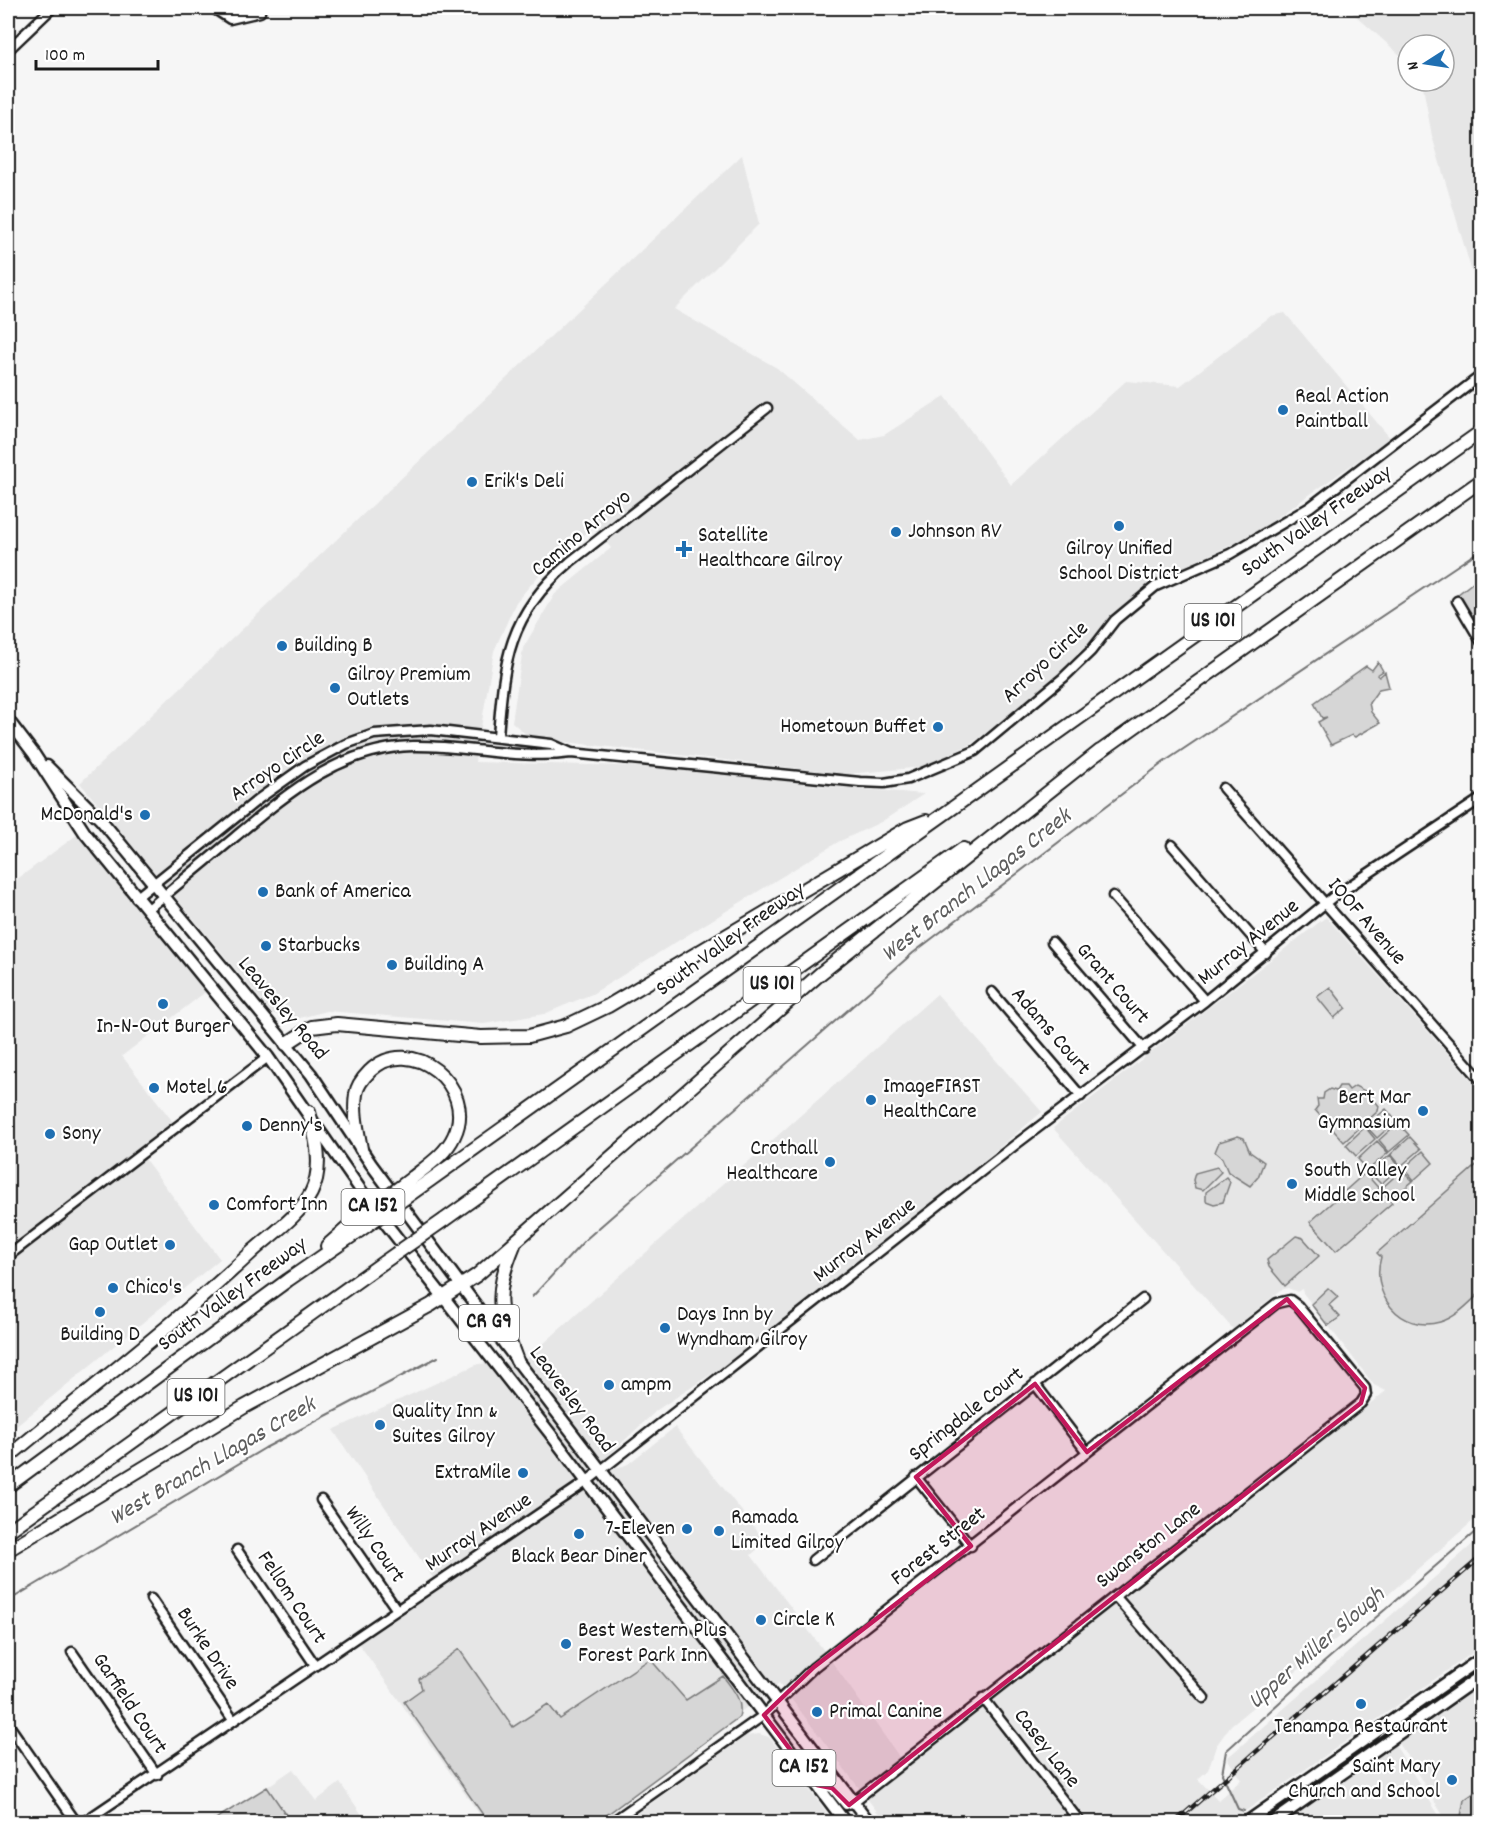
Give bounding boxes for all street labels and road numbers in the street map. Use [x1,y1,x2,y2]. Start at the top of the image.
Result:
street label: South Valley Freeway [1235,458,1400,586]
street label: Camino Arroyo [525,483,639,585]
road number: US 101 [1184,604,1242,640]
street label: Arroyo Circle [996,615,1096,711]
street label: Arroyo Circle [224,724,332,810]
street label: IOOF Avenue [1319,871,1413,973]
street label: South Valley Freeway [650,875,813,1005]
street label: Murray Avenue [1191,892,1307,994]
street label: Grant Court [1068,936,1156,1032]
street label: Leavesley Road [229,950,335,1068]
road number: US 101 [744,967,800,1003]
street label: Adams Court [1003,981,1097,1083]
road number: CA 152 [342,1189,404,1225]
street label: Murray Avenue [807,1191,923,1291]
street label: South Valley Freeway [152,1230,315,1360]
road number: CR G9 [459,1305,519,1341]
street label: Leavesley Road [520,1340,622,1460]
street label: Springdale Court [903,1360,1031,1470]
road number: US 101 [168,1379,224,1415]
street label: Murray Avenue [419,1486,539,1580]
street label: Swanston Lane [1090,1495,1208,1597]
street label: Willy Court [336,1500,412,1590]
street label: Forest Street [885,1500,993,1594]
street label: Fellom Court [248,1545,334,1651]
street label: Burke Drive [168,1601,246,1697]
street label: Garfield Court [84,1647,174,1761]
street label: Casey Lane [1005,1703,1087,1795]
road number: CA 152 [772,1750,836,1786]

